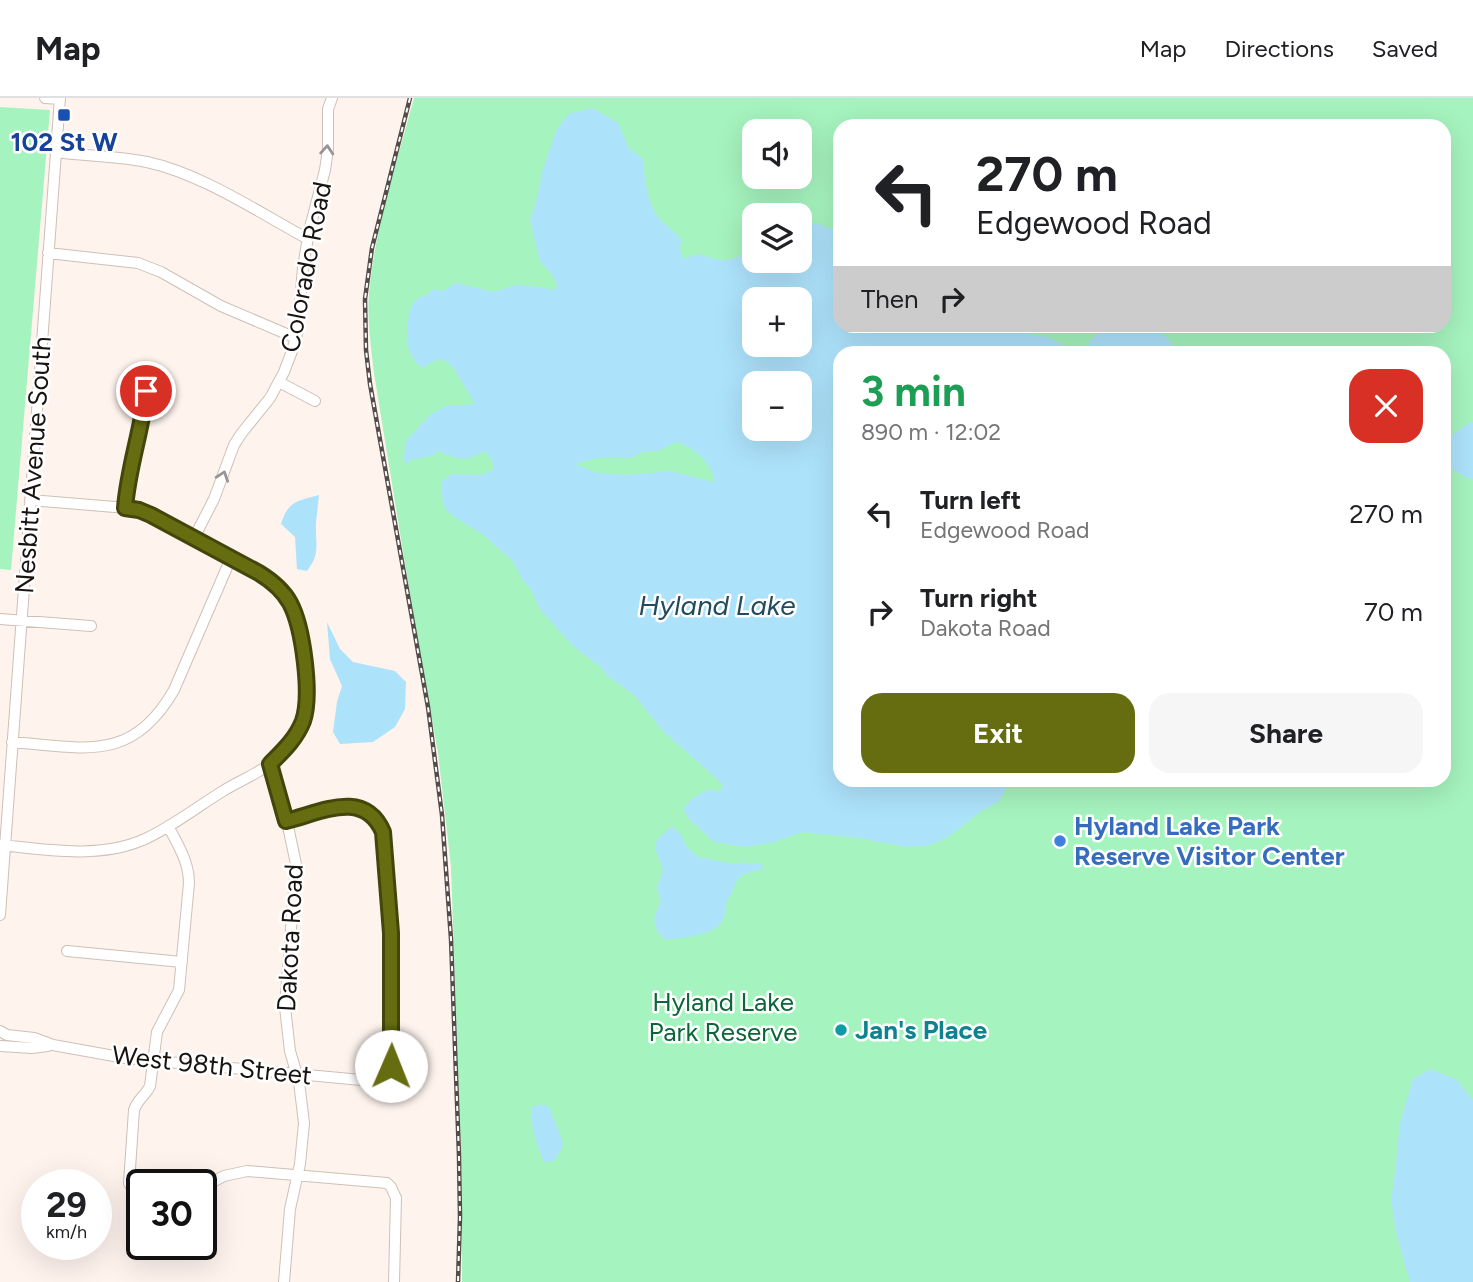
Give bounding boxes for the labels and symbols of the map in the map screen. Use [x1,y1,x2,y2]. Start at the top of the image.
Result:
marker: 102 St W [56,107,72,123]
place label: 102 St W [10,126,118,158]
one-way arrow [319,144,334,155]
street label: Colorado Road [274,179,338,355]
street label: Nesbitt Avenue South [8,335,58,595]
pin [116,361,176,421]
one-way arrow [215,471,229,483]
water label: Hyland Lake [639,588,795,622]
place label: Hyland Lake Park Reserve Visitor Center [1074,810,1345,872]
marker: Hyland Lake Park Reserve Visitor Center [1052,833,1068,849]
street label: Dakota Road [270,863,310,1013]
park label: Hyland Lake Park Reserve [649,986,797,1048]
place label: Jan's Place [855,1014,987,1046]
marker: Jan's Place [833,1022,849,1038]
position arrow [354,1029,428,1103]
street label: West 98th Street [111,1039,314,1091]
speed limit sign: 30 [126,1169,217,1260]

